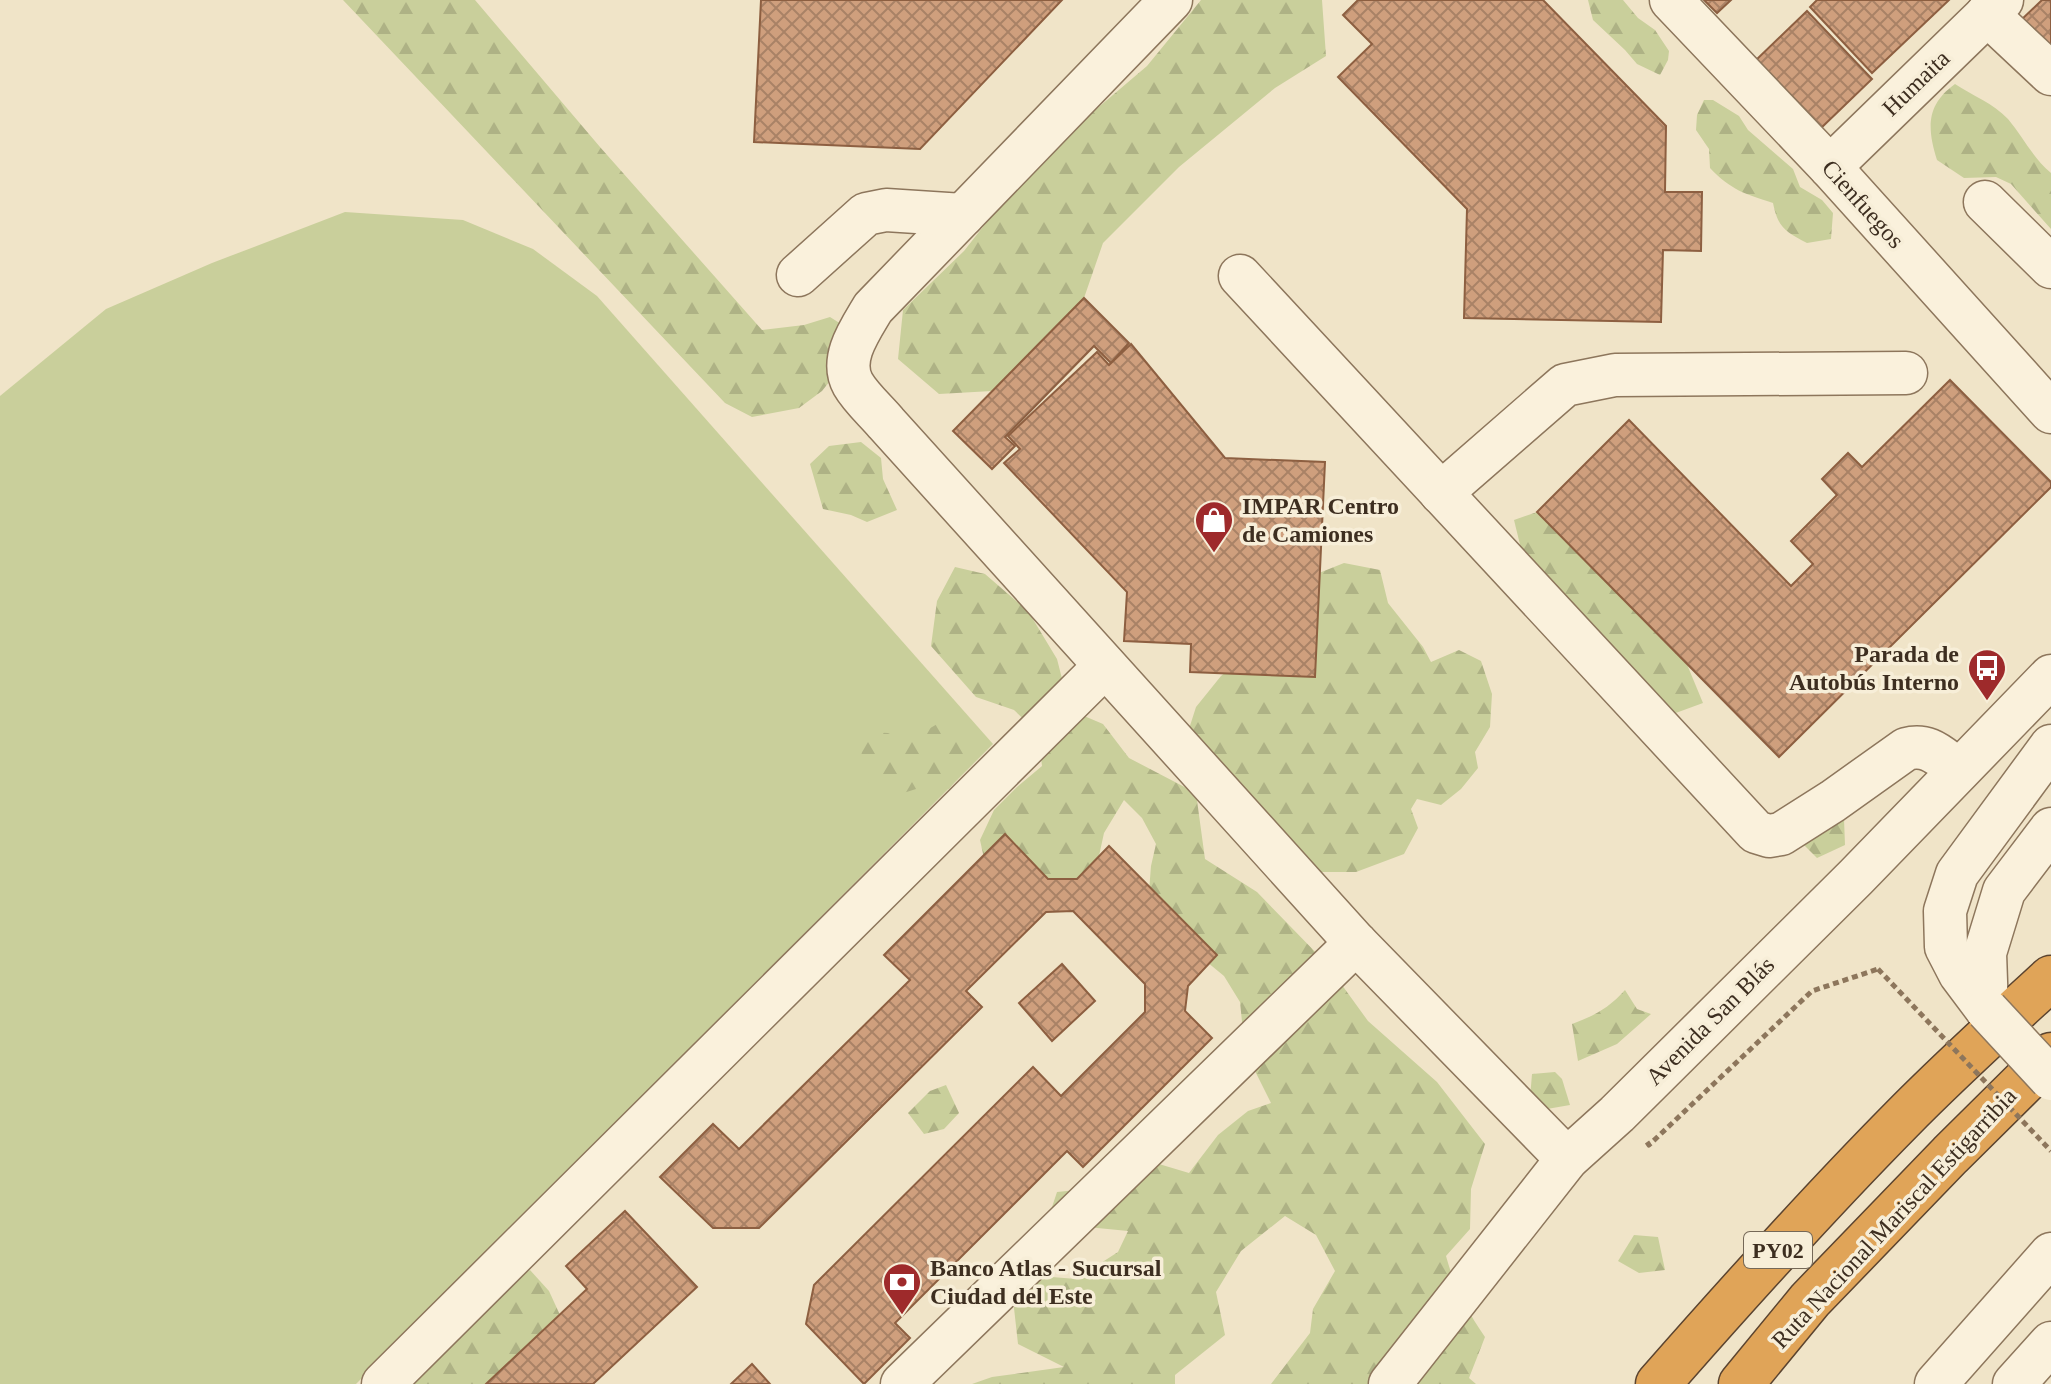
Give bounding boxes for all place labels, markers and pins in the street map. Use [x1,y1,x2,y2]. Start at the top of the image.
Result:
place label: IMPAR Centro de Camiones [1242,493,1399,547]
shop icon: IMPAR Centro de Camiones [1193,499,1235,554]
place label: Parada de Autobús Interno [1789,641,1959,695]
bus stop icon: Parada de Autobús Interno [1966,647,2008,702]
place label: Banco Atlas - Sucursal Ciudad del Este [930,1255,1162,1309]
bank icon: Banco Atlas - Sucursal Ciudad del Este [881,1261,923,1316]

